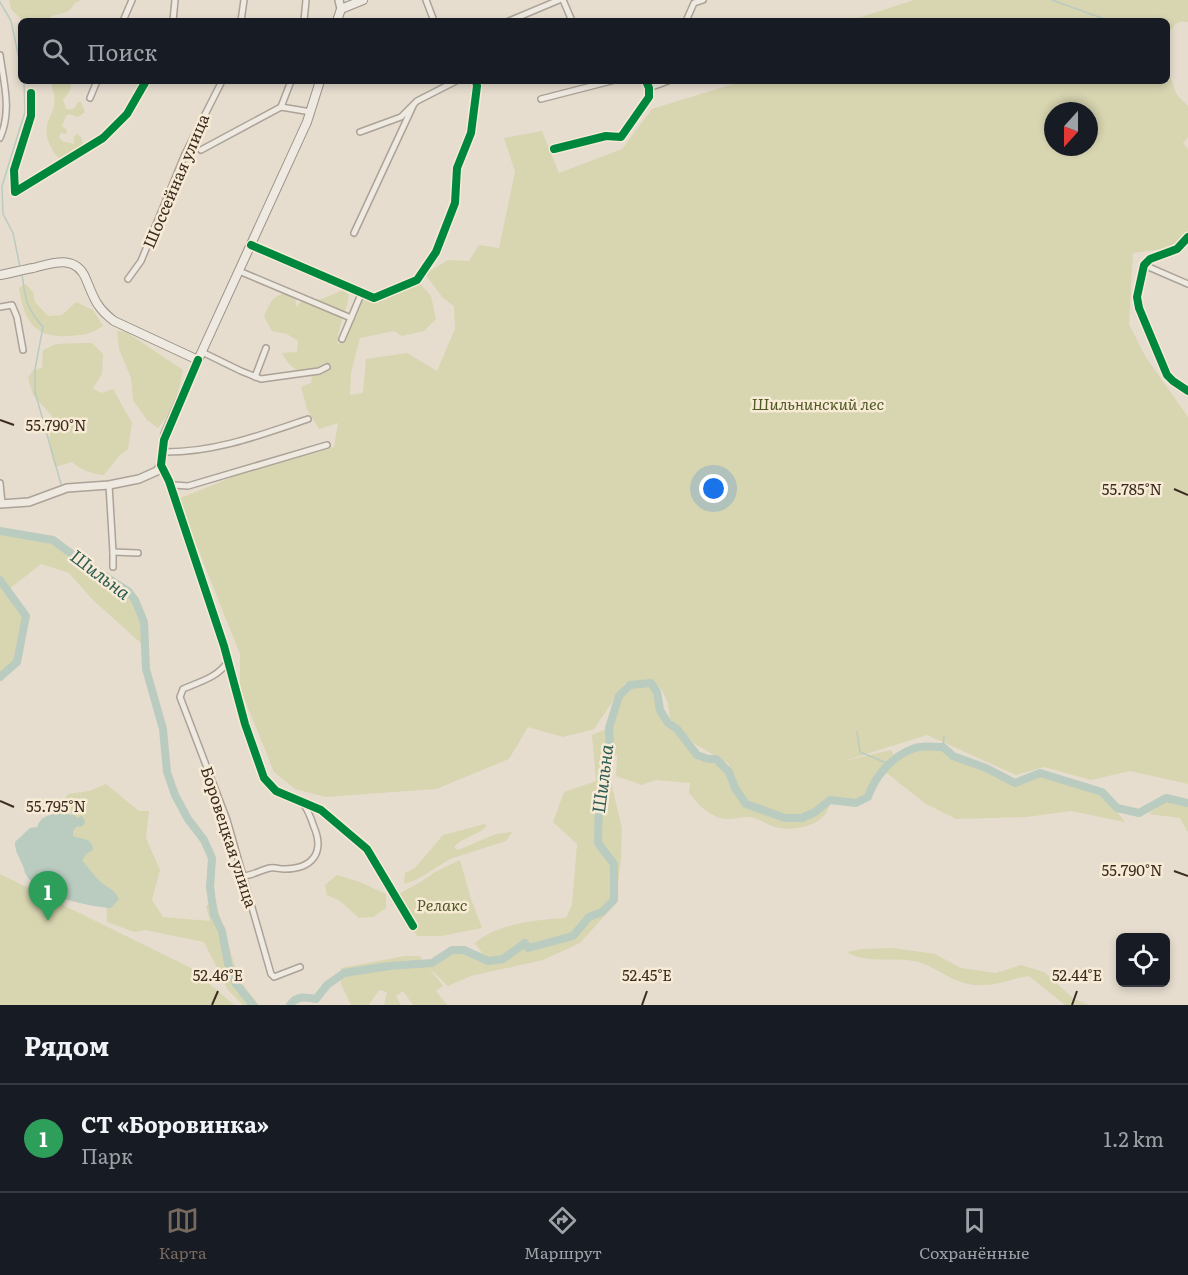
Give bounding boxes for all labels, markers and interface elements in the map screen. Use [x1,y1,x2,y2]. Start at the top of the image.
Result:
search box [18,18,1170,84]
icon: search [39,35,72,68]
text: Поиск [87,35,157,68]
north arrow [1044,102,1098,156]
street label: Шоссейная улица [136,109,214,252]
park label: Шильнинский лес [752,391,885,415]
text: 55.790°N [26,413,86,436]
your location [699,474,728,503]
text: 55.785°N [1102,477,1162,500]
water label: Шильна [65,542,137,606]
water label: Шильна [584,742,619,815]
street label: Боровецкая улица [196,763,264,911]
text: 55.795°N [26,794,86,817]
text: 55.790°N [1102,858,1162,881]
pin: 1 [28,872,68,921]
park label: Релакс [416,892,468,916]
map controls [1116,933,1170,987]
button: locate [1116,933,1170,987]
text: 52.46°E [193,963,243,986]
text: 52.45°E [622,963,672,986]
text: 52.44°E [1052,963,1102,986]
text: Рядом [24,1025,109,1064]
text: СТ «Боровинка» [81,1107,269,1140]
text: 1 [39,1123,48,1153]
text: 1.2 km [1104,1123,1164,1153]
text: Парк [81,1140,133,1170]
tab: Карта [159,1204,207,1264]
tab: Маршрут [524,1204,602,1264]
tab: Сохранённые [919,1204,1029,1264]

